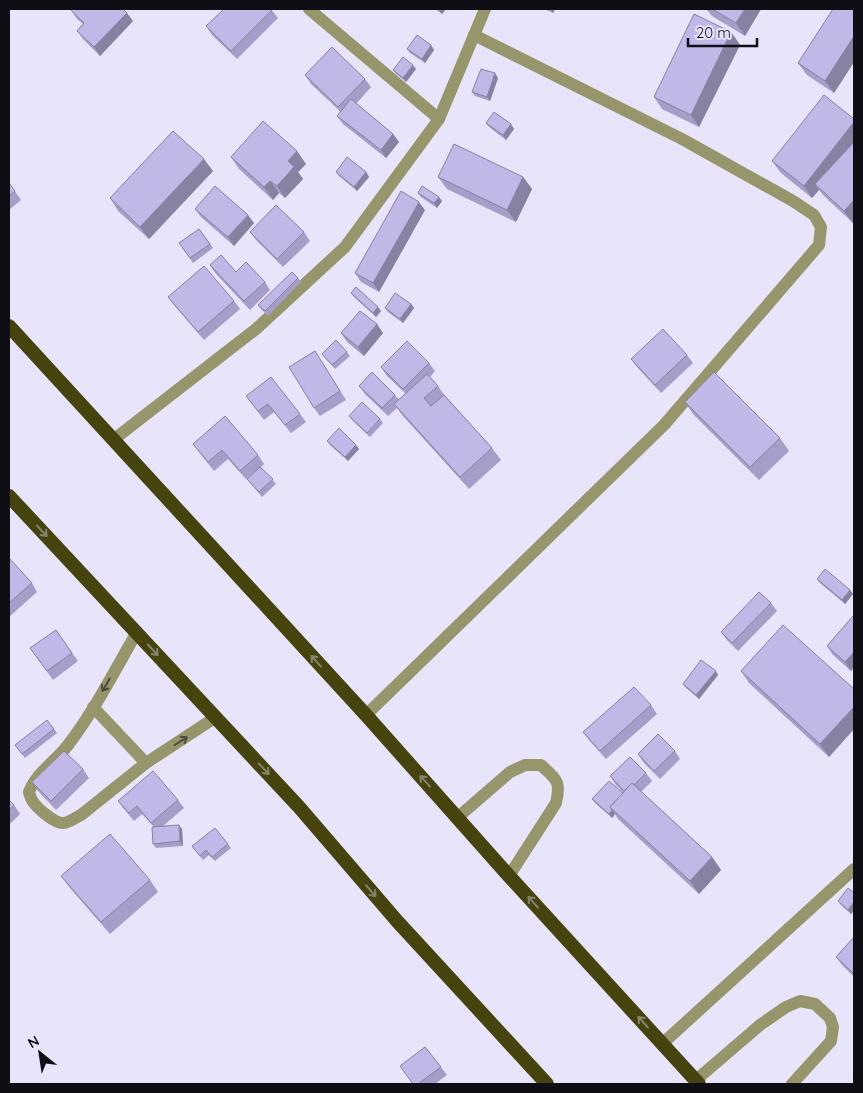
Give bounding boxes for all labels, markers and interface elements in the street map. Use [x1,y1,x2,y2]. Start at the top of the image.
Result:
scale bar [688,15,757,47]
text: 20 m [696,23,731,42]
one-way arrow [36,525,48,538]
one-way arrow [147,644,159,656]
one-way arrow [310,654,322,667]
one-way arrow [101,677,111,692]
one-way arrow [174,735,188,746]
one-way arrow [258,762,270,775]
one-way arrow [419,775,431,788]
one-way arrow [366,884,377,897]
one-way arrow [527,896,539,909]
one-way arrow [637,1016,649,1029]
north arrow [15,1028,65,1078]
text: N [25,1031,42,1052]

